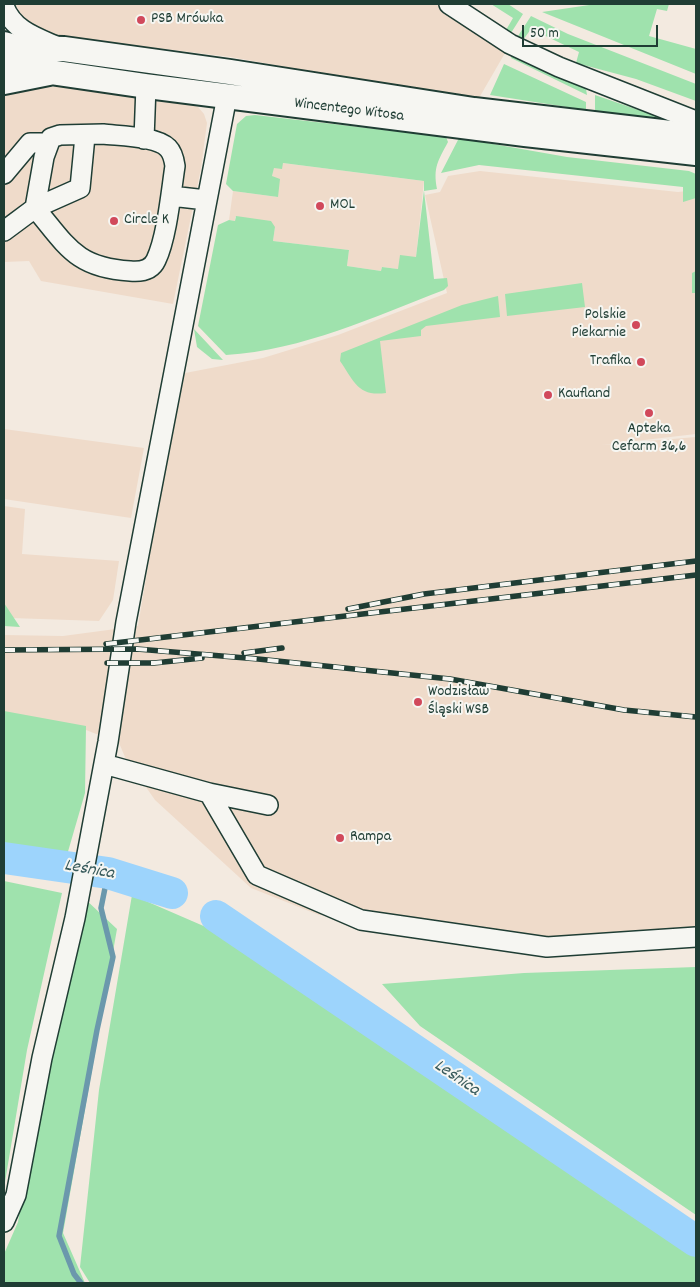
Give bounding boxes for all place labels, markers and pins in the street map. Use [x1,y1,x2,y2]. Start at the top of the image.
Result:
place label: PSB Mrówka [151,10,223,30]
marker: PSB Mrówka [135,14,147,26]
place label: MOL [330,196,355,216]
marker: MOL [314,200,326,212]
place label: Circle K [124,211,169,231]
marker: Circle K [108,215,120,227]
place label: Polskie Piekarnie [571,306,626,344]
marker: Polskie Piekarnie [630,319,642,331]
place label: Trafika [590,352,631,372]
marker: Trafika [635,356,647,368]
place label: Kaufland [558,385,610,405]
marker: Kaufland [542,389,554,401]
marker: Apteka Cefarm 36,6 [643,407,655,419]
place label: Apteka Cefarm 36,6 [612,420,686,458]
place label: Wodzisław Śląski WSB [428,683,489,721]
marker: Wodzisław Śląski WSB [412,696,424,708]
place label: Rampa [350,828,391,848]
marker: Rampa [334,832,346,844]

